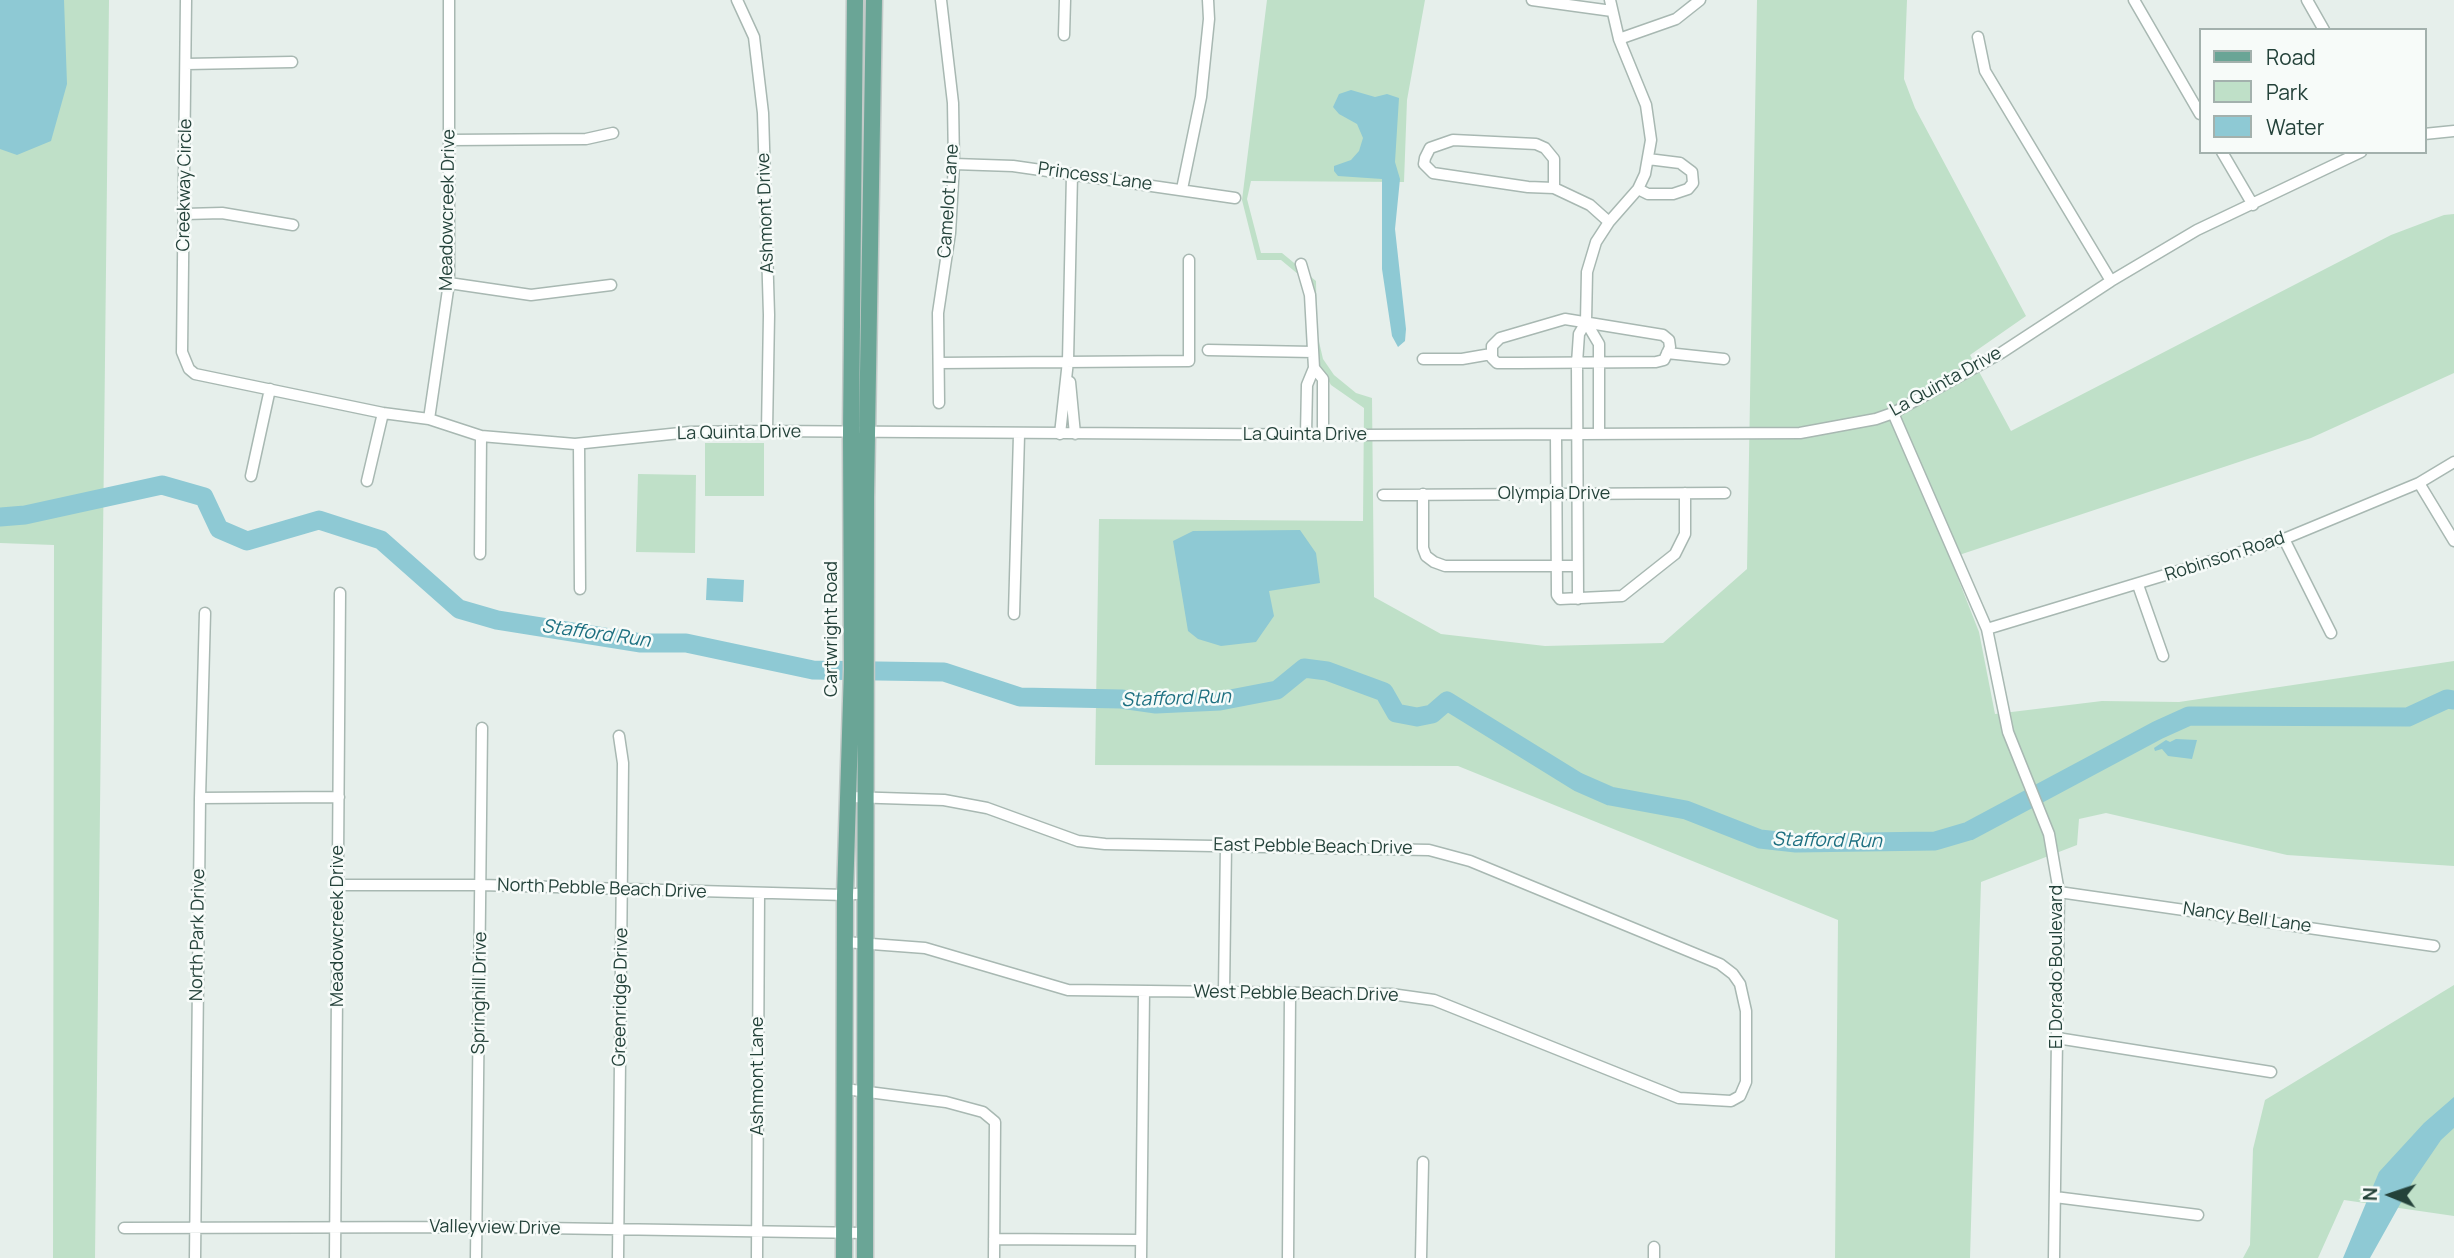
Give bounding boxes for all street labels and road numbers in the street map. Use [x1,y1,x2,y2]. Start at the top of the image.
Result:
street label: Creekway Circle [173,118,197,252]
street label: Meadowcreek Drive [436,129,460,291]
street label: Camelot Lane [934,143,964,259]
street label: Ashmont Drive [753,152,779,274]
street label: Princess Lane [1036,158,1154,196]
street label: La Quinta Drive [1886,342,2006,422]
street label: La Quinta Drive [677,421,801,445]
street label: La Quinta Drive [1243,424,1367,446]
street label: Olympia Drive [1498,483,1610,505]
street label: Robinson Road [2162,527,2288,587]
street label: Cartwright Road [821,561,843,697]
street label: East Pebble Beach Drive [1213,834,1413,860]
street label: Meadowcreek Drive [327,845,349,1007]
street label: North Park Drive [186,869,210,1001]
street label: North Pebble Beach Drive [497,875,707,903]
street label: El Dorado Boulevard [2046,885,2068,1049]
street label: Nancy Bell Lane [2181,898,2313,938]
street label: Greenridge Drive [609,927,633,1067]
street label: Springhill Drive [468,931,492,1055]
street label: West Pebble Beach Drive [1193,981,1399,1007]
street label: Ashmont Lane [747,1016,769,1136]
street label: Valleyview Drive [429,1216,561,1240]

